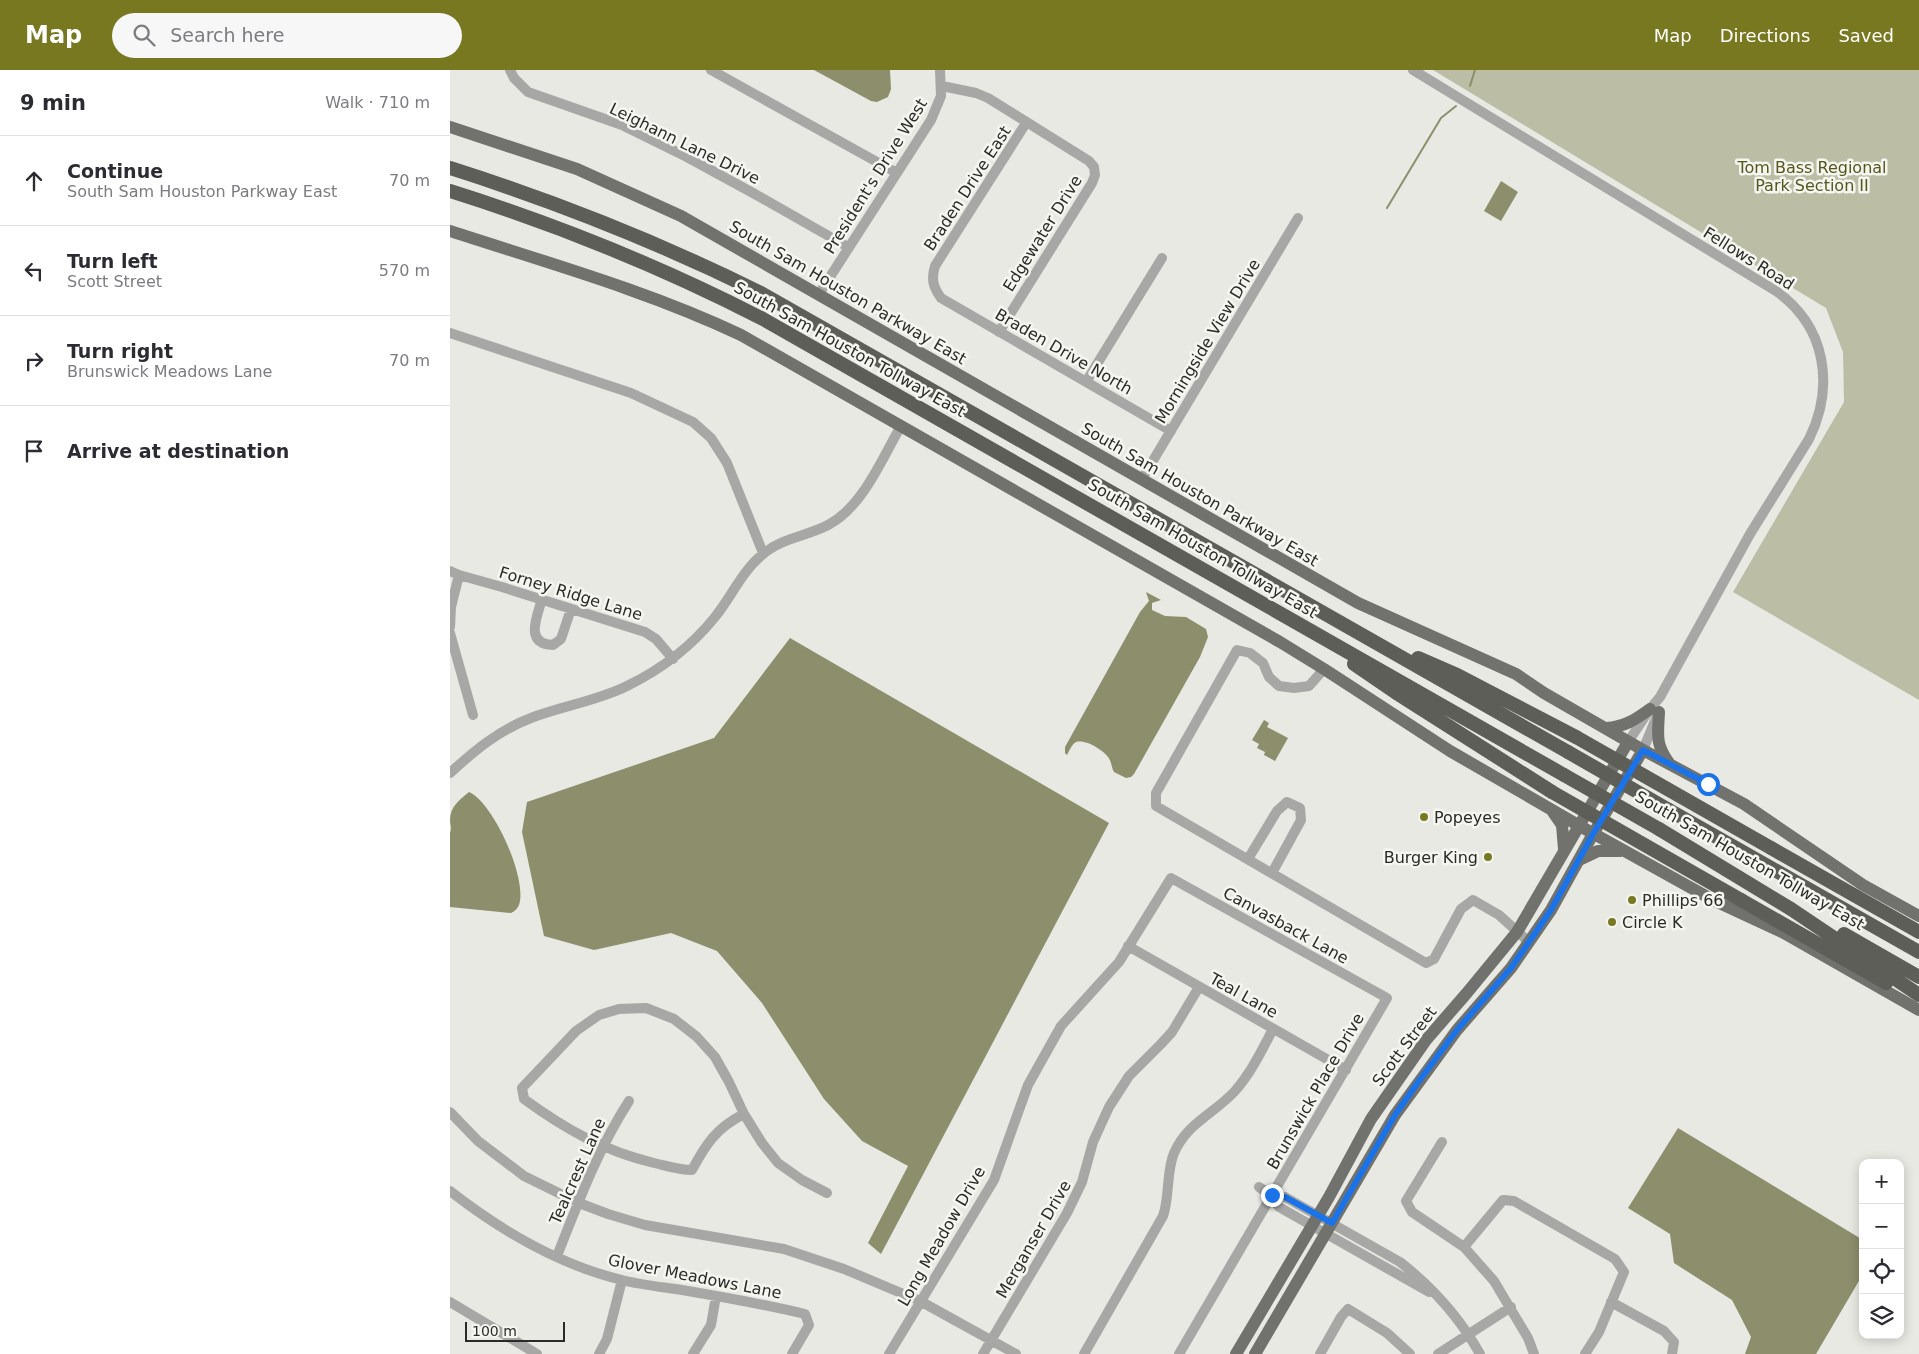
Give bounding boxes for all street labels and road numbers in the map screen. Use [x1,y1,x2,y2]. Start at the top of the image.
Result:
street label: President's Drive West [820,95,931,257]
street label: Leighann Lane Drive [607,99,763,188]
street label: Braden Drive East [920,122,1015,254]
street label: Edgewater Drive [999,172,1086,295]
street label: South Sam Houston Parkway East [726,217,970,368]
street label: Fellows Road [1700,223,1798,294]
street label: Morningside View Drive [1151,256,1264,427]
street label: South Sam Houston Tollway East [731,278,969,421]
street label: Braden Drive North [992,304,1136,398]
street label: South Sam Houston Parkway East [1078,419,1322,570]
street label: South Sam Houston Tollway East [1085,475,1321,622]
street label: Forney Ridge Lane [497,563,645,624]
street label: South Sam Houston Tollway East [1632,787,1868,934]
street label: Canvasback Lane [1220,883,1352,968]
street label: Teal Lane [1206,968,1281,1022]
street label: Scott Street [1368,1003,1441,1090]
street label: Brunswick Place Drive [1263,1010,1368,1173]
street label: Tealcrest Lane [545,1115,609,1228]
street label: Long Meadow Drive [894,1163,989,1309]
street label: Merganser Drive [992,1177,1075,1301]
street label: Glover Meadows Lane [607,1250,783,1303]

